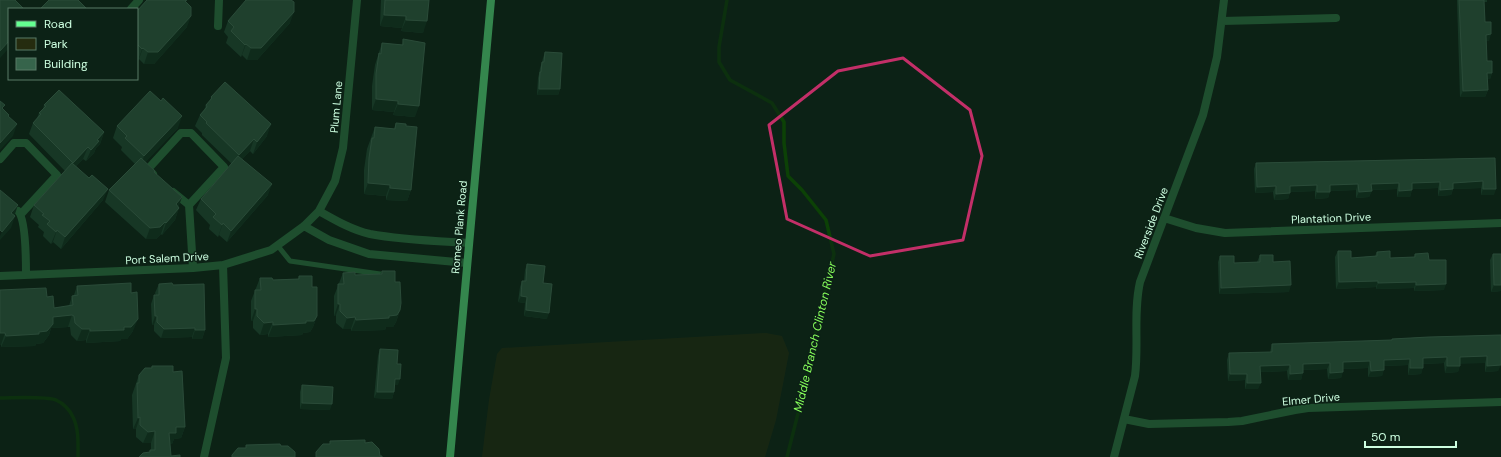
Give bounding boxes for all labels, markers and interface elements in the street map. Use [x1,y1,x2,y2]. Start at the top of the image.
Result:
legend [8,8,138,80]
text: Road [44,16,72,32]
text: Park [44,36,68,52]
text: Building [44,56,88,72]
street label: Plum Lane [327,80,345,134]
street label: Romeo Plank Road [448,180,470,274]
street label: Riverside Drive [1131,185,1171,261]
street label: Plantation Drive [1291,210,1371,226]
street label: Port Salem Drive [125,249,209,267]
water label: Middle Branch Clinton River [790,260,840,414]
street label: Elmer Drive [1282,390,1340,408]
scale bar [1365,423,1456,449]
text: 50 m [1371,429,1400,445]

